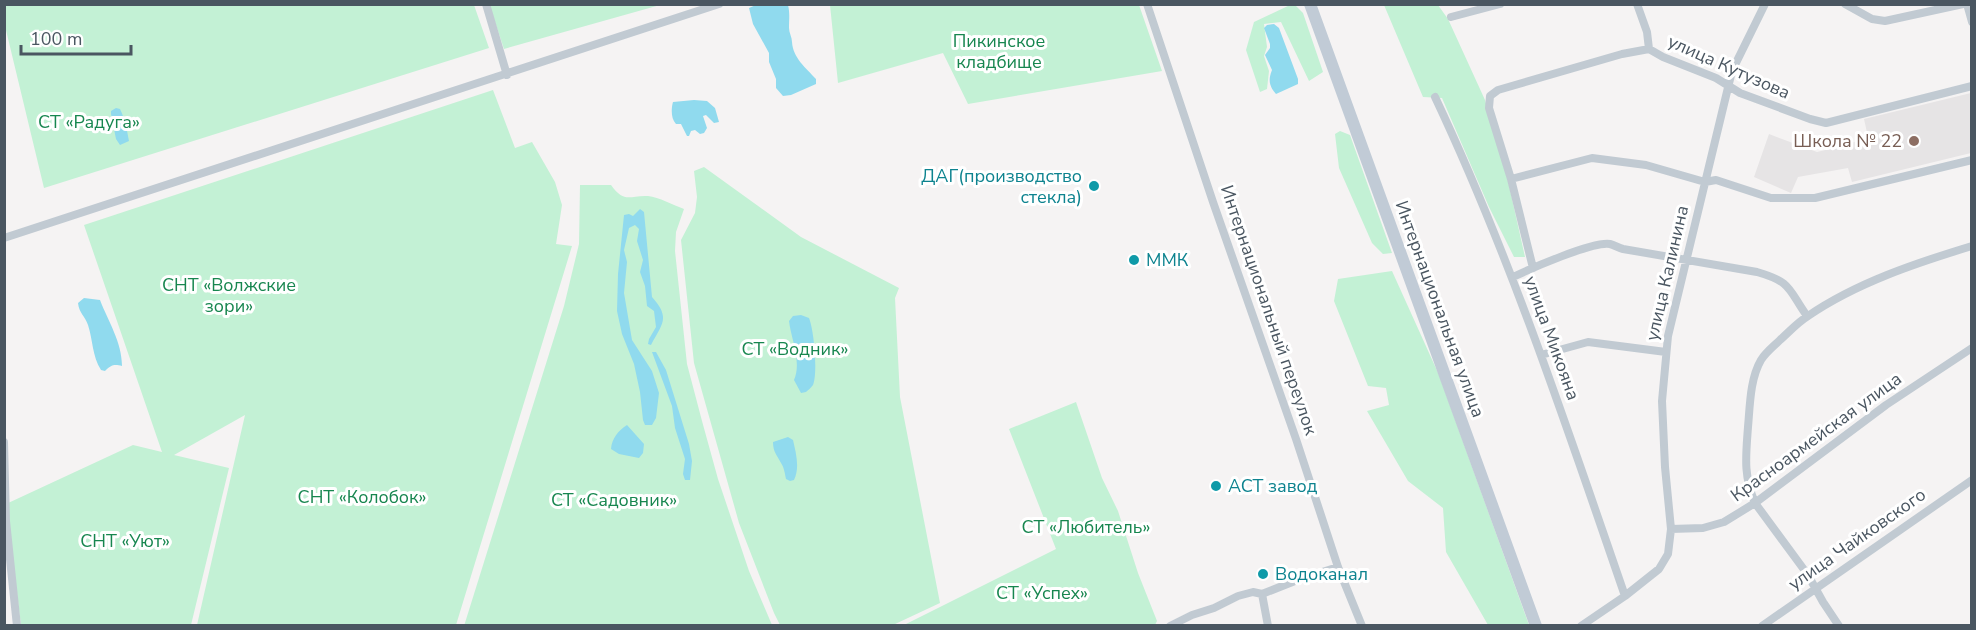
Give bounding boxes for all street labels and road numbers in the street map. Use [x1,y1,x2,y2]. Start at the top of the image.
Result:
street label: улица Кутузова [1664,29,1794,105]
street label: Интернациональный переулок [1215,182,1323,439]
street label: Интернациональная улица [1390,197,1490,421]
street label: улица Калинина [1640,203,1694,343]
street label: улица Микояна [1518,273,1586,403]
street label: Красноармейская улица [1726,367,1906,507]
street label: улица Чайковского [1783,482,1931,596]

